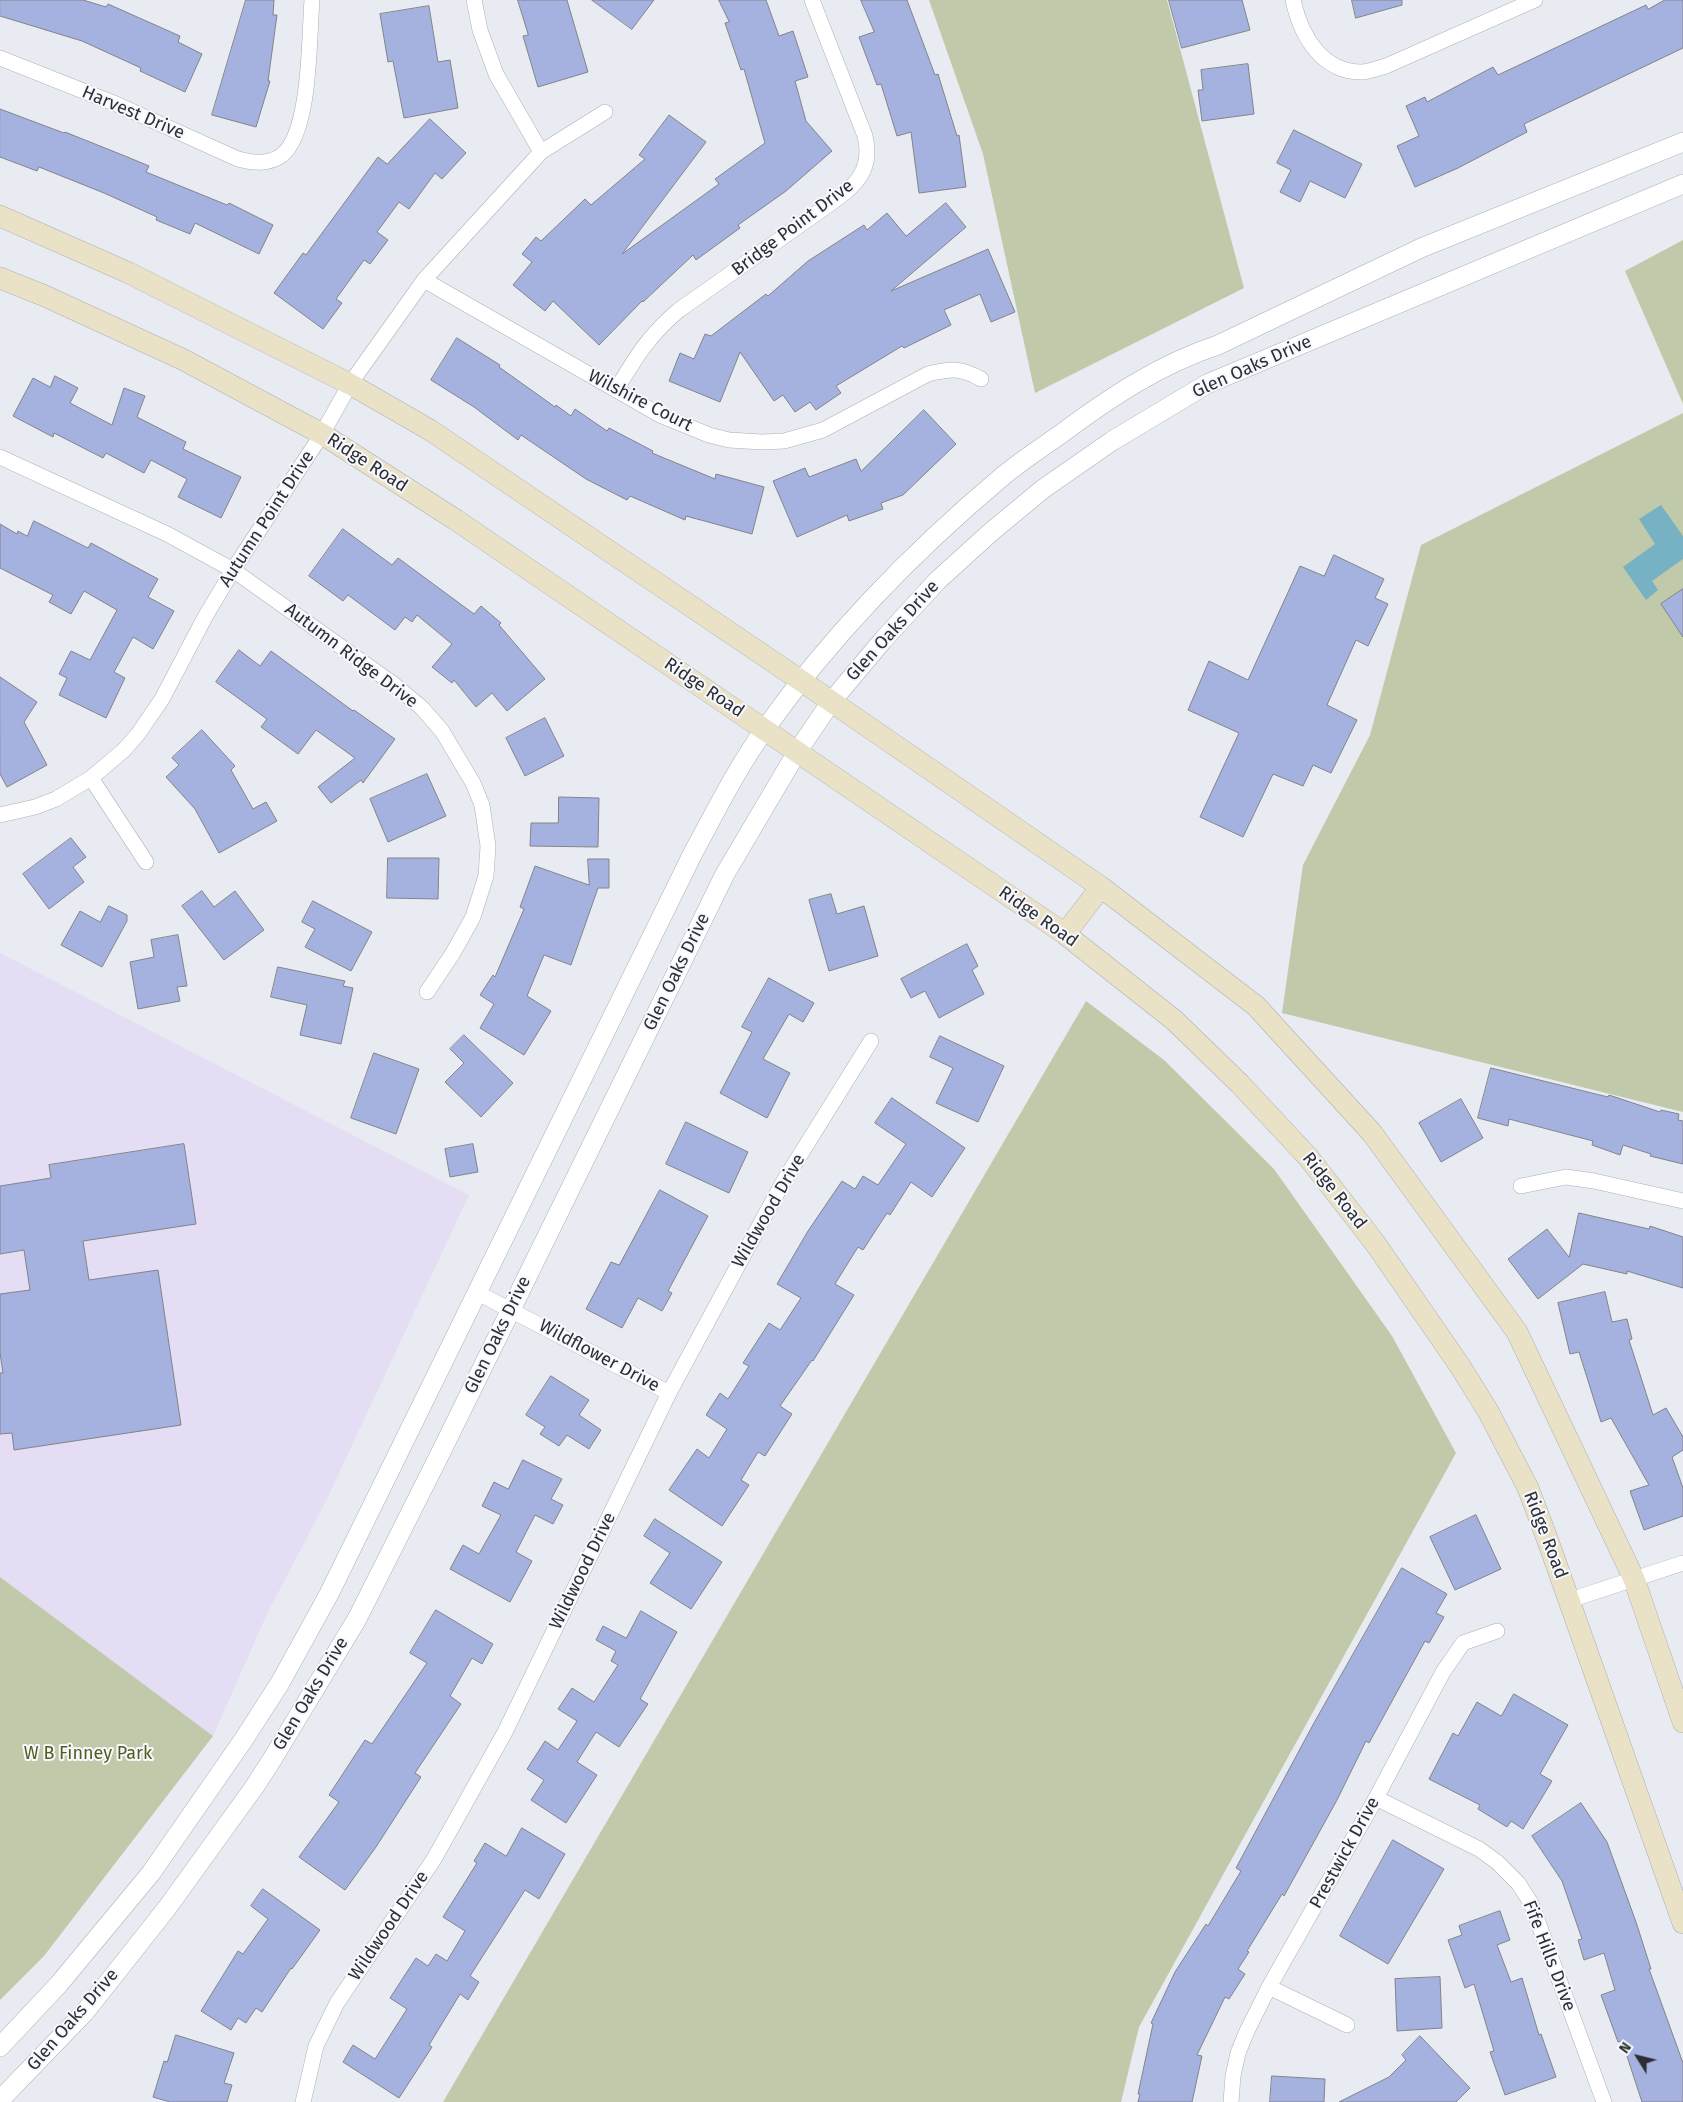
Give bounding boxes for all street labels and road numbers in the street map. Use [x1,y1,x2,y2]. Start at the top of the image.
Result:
street label: Harvest Drive [78,82,188,144]
street label: Bridge Point Drive [728,175,858,281]
street label: Glen Oaks Drive [1189,331,1315,403]
street label: Wilshire Court [584,365,696,437]
street label: Ridge Road [323,429,411,497]
street label: Autumn Point Drive [215,447,319,591]
street label: Glen Oaks Drive [842,576,944,686]
street label: Autumn Ridge Drive [280,599,422,713]
street label: Ridge Road [660,653,748,723]
street label: Ridge Road [994,882,1082,952]
street label: Glen Oaks Drive [639,910,715,1034]
street label: Ridge Road [1297,1148,1371,1234]
street label: Wildwood Drive [728,1150,810,1272]
street label: Glen Oaks Drive [460,1273,536,1397]
street label: Wildflower Drive [535,1315,663,1397]
street label: Ridge Road [1518,1488,1572,1582]
street label: Wildwood Drive [545,1509,621,1633]
street label: Glen Oaks Drive [269,1633,353,1755]
street label: Prestwick Drive [1305,1794,1385,1912]
street label: Wildwood Drive [344,1867,434,1985]
street label: Fife Hills Drive [1518,1898,1580,2014]
street label: Glen Oaks Drive [23,1965,123,2075]

